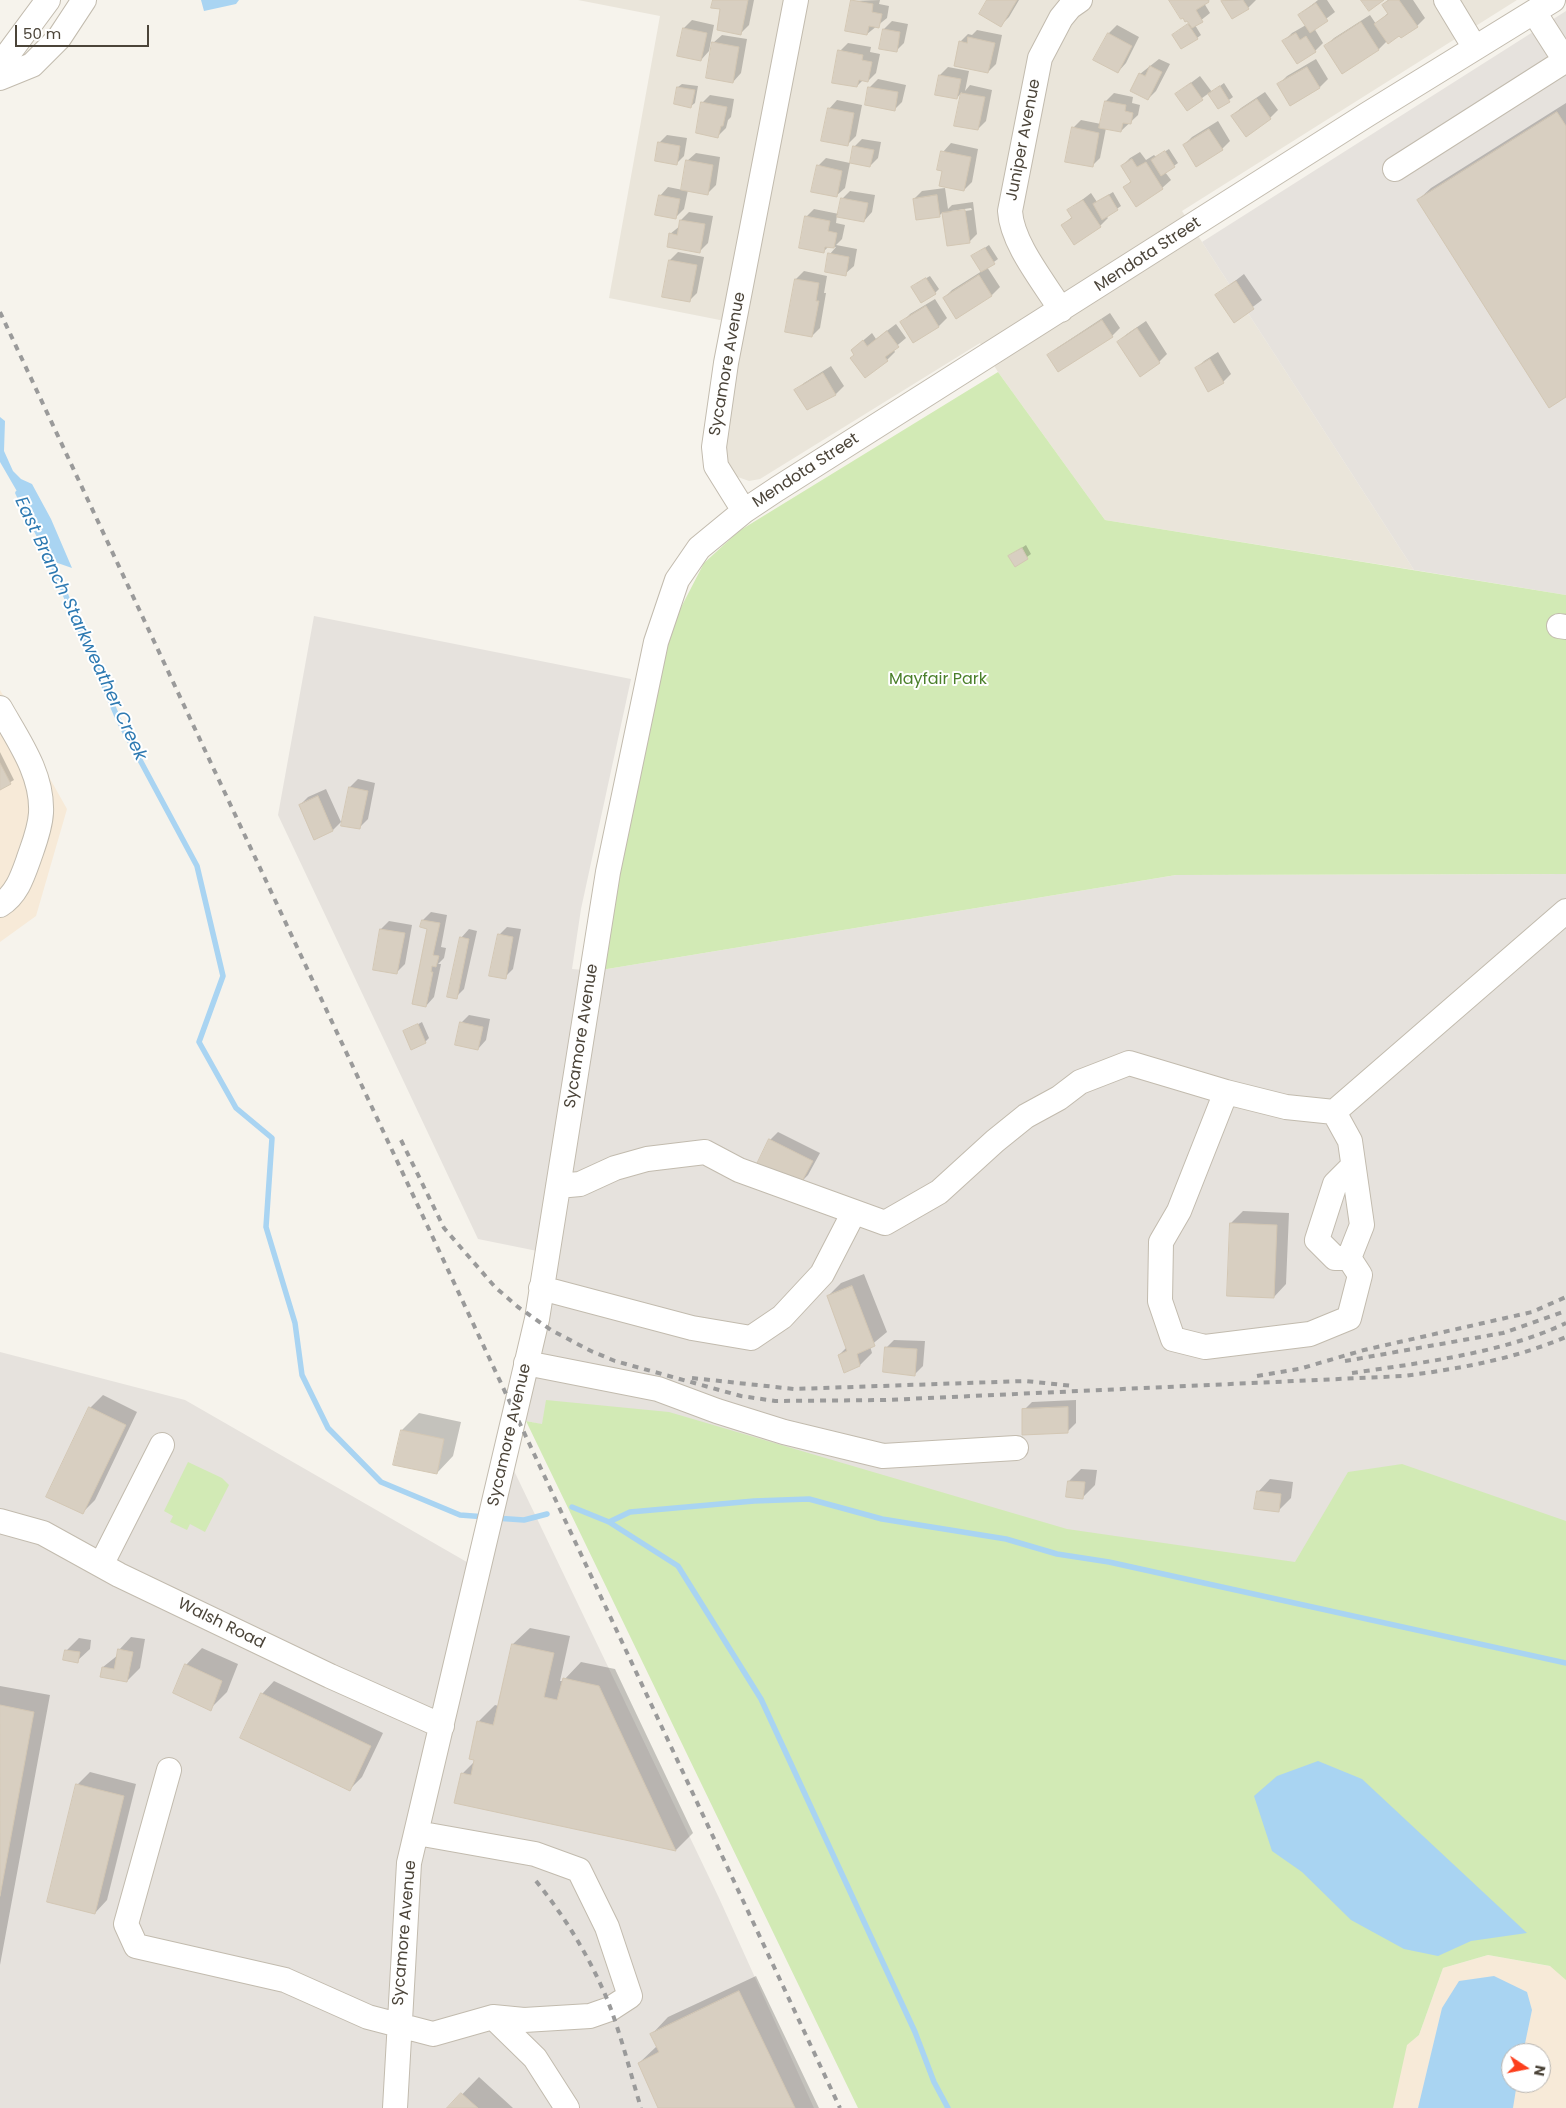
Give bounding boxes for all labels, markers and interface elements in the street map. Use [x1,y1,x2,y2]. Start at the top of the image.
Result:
scale bar [18,15,151,47]
text: 50 m [23,23,61,44]
street label: Juniper Avenue [1003,77,1045,203]
street label: Mendota Street [1091,214,1205,296]
street label: Sycamore Avenue [706,290,750,438]
street label: Mendota Street [749,430,863,512]
water label: East Branch Starkweather Creek [9,494,151,764]
park label: Mayfair Park [889,670,987,690]
street label: Sycamore Avenue [561,962,603,1110]
street label: Sycamore Avenue [484,1362,536,1508]
street label: Walsh Road [174,1595,268,1653]
street label: Sycamore Avenue [389,1859,421,2007]
north arrow [1501,2043,1551,2093]
text: N [1529,2064,1551,2078]

